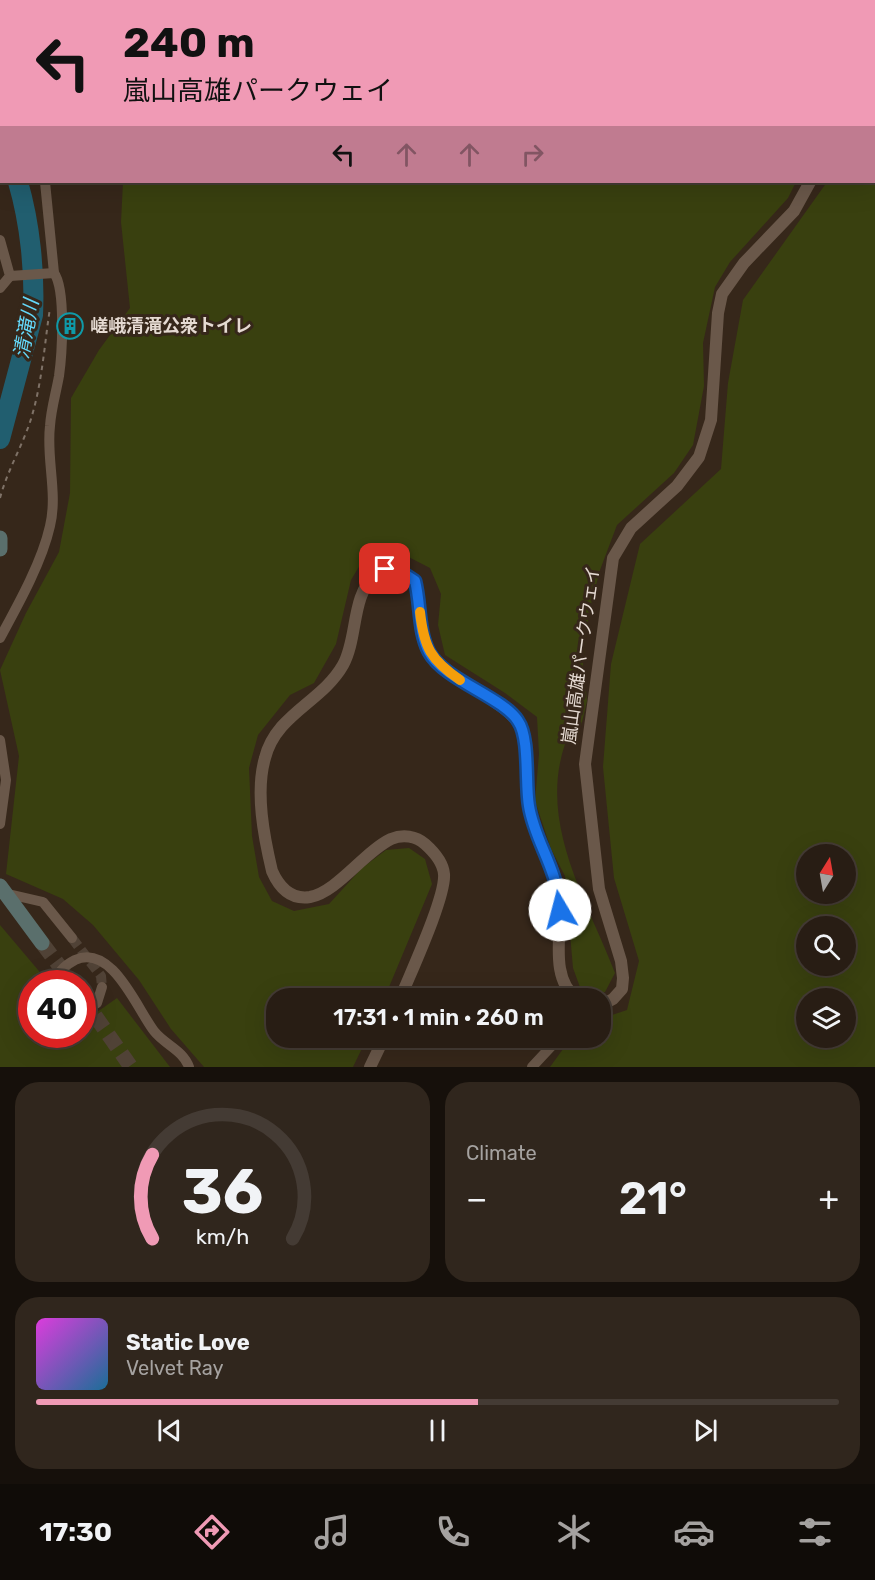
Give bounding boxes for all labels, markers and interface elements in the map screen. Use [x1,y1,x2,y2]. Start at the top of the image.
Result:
text: 240 m [123,18,255,68]
icon: left [24,24,102,102]
text: 嵐山高雄パークウェイ [123,75,393,107]
icon: left [327,138,360,171]
icon: ahead [390,138,423,171]
icon: ahead [453,138,486,171]
icon: right [516,138,549,171]
water label: 清滝川 [9,295,43,361]
building icon: 嵯峨清滝公衆トイレ [55,311,85,341]
place label: 嵯峨清滝公衆トイレ [90,315,252,337]
pin [359,543,410,594]
icon: arrive [368,552,401,585]
street label: 嵐山高雄パークウェイ [558,564,604,746]
north arrow [796,844,856,904]
map controls [796,844,856,1048]
position arrow [528,878,592,942]
button: search [796,916,856,976]
speed limit sign: 40 [18,970,96,1048]
button: layers [796,988,856,1048]
text: 17:31 · 1 min · 260 m [333,1004,544,1031]
text: Climate [466,1141,537,1165]
text: 36 [182,1155,263,1229]
text: 21° [619,1172,687,1225]
text: − [466,1179,487,1218]
text: + [818,1179,839,1218]
text: km/h [196,1224,249,1249]
text: Static Love [126,1329,250,1356]
text: Velvet Ray [126,1356,224,1380]
icon: previous [153,1414,186,1447]
icon: pause [421,1414,454,1447]
icon: next [689,1414,722,1447]
icon: directions [191,1511,233,1553]
icon: music [311,1511,353,1553]
icon: phone [432,1511,474,1553]
icon: climate [553,1511,595,1553]
icon: car [673,1511,715,1553]
icon: filters [794,1511,836,1553]
text: 17:30 [39,1516,112,1548]

